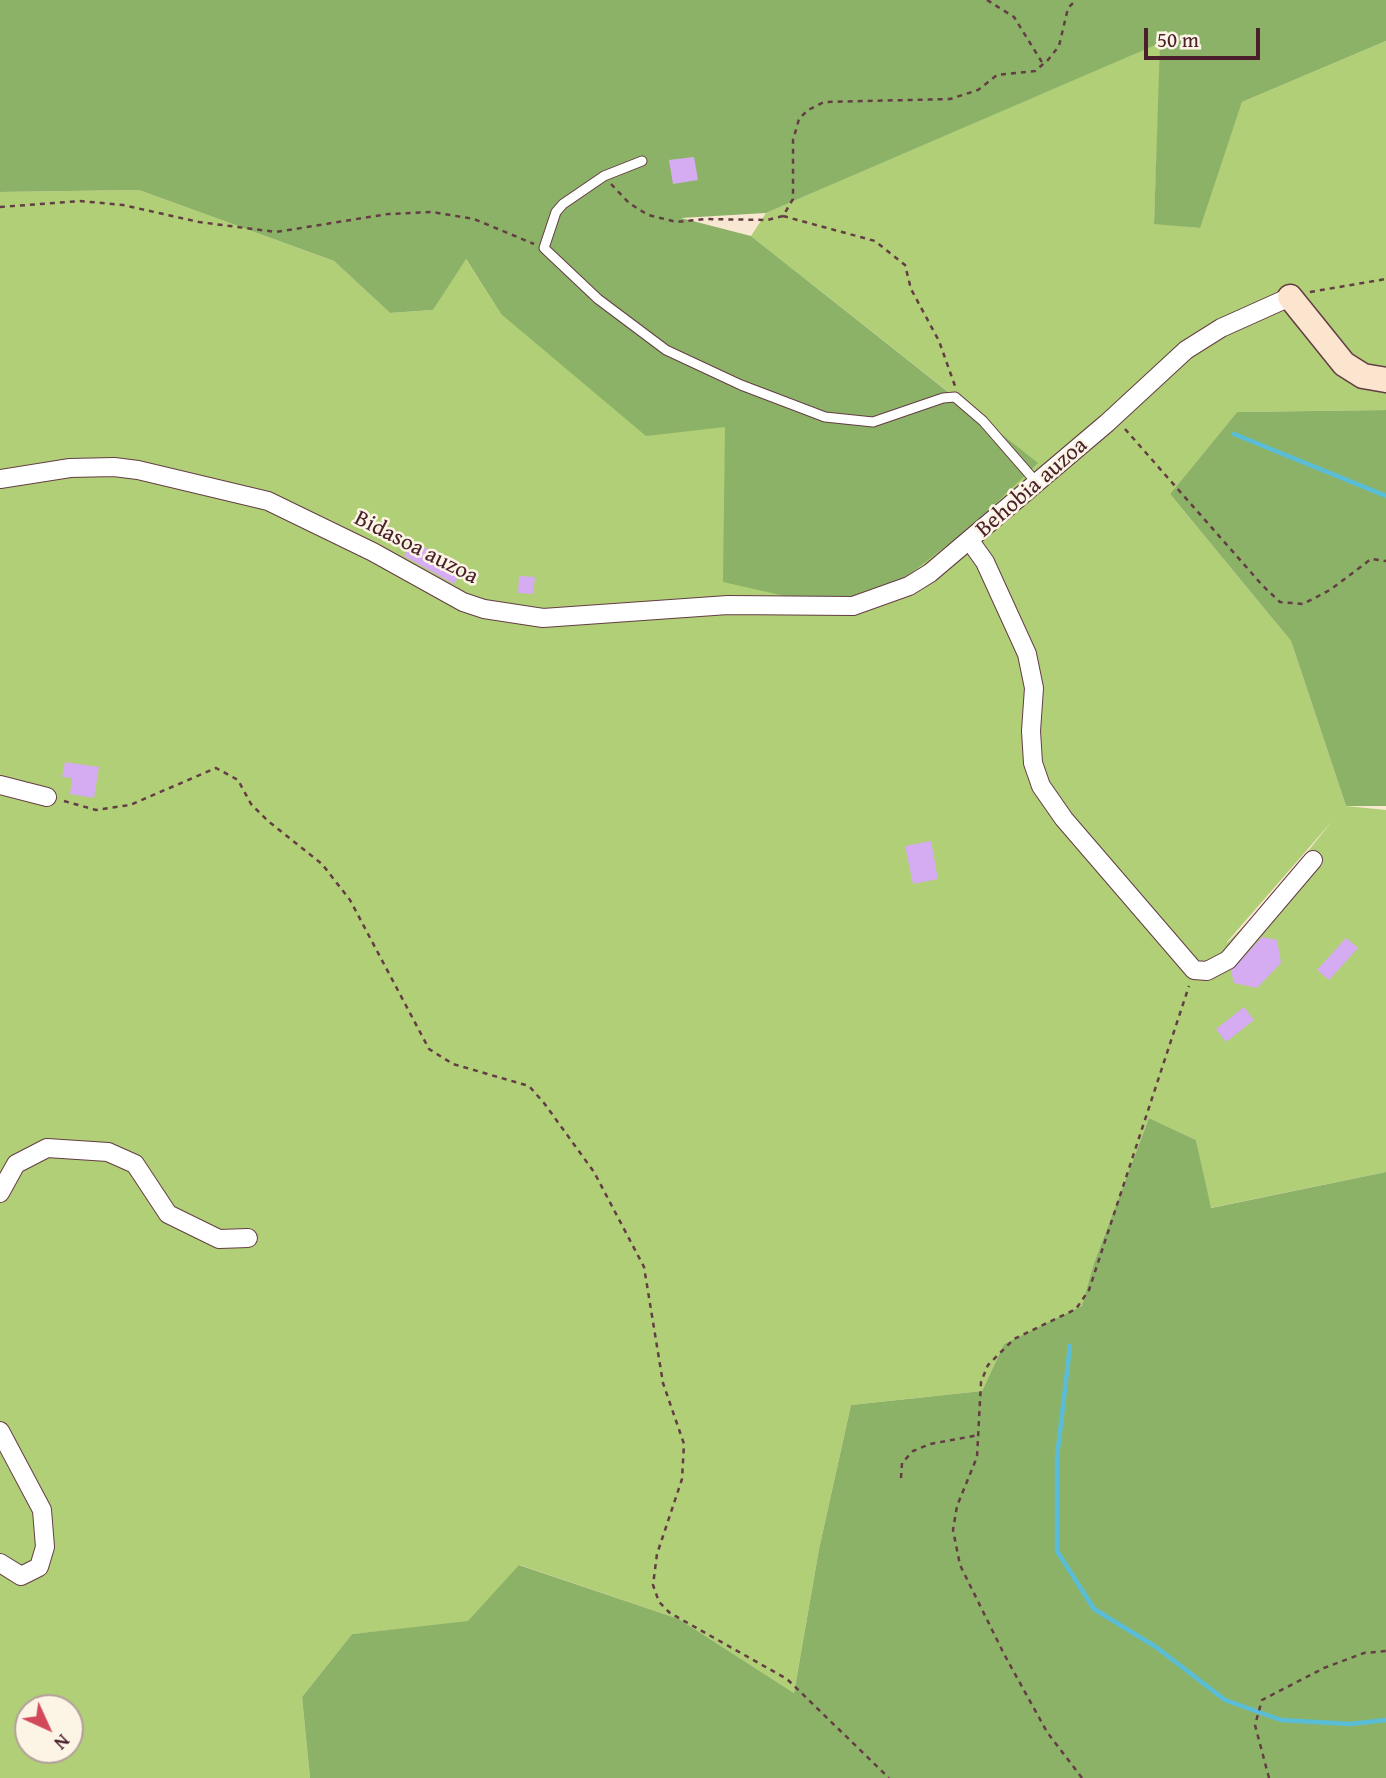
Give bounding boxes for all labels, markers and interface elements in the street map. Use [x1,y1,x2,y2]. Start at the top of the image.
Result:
scale bar [1148,14,1264,58]
text: 50 m [1157,24,1199,55]
street label: Behobia auzoa [971,432,1093,544]
street label: Bidasoa auzoa [349,505,483,591]
north arrow [14,1694,84,1764]
text: N [48,1728,77,1757]

